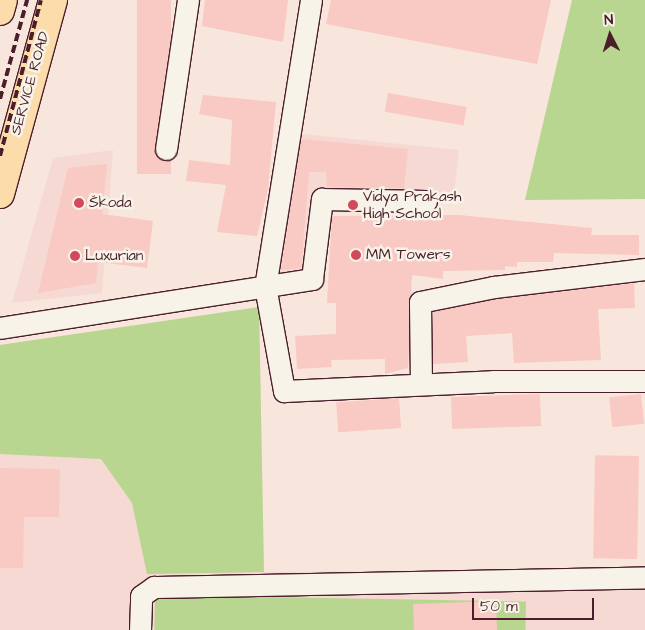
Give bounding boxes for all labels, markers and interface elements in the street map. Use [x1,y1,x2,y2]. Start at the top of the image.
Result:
north arrow [585,10,635,60]
text: N [603,10,614,30]
street label: SERVICE ROAD [7,29,53,137]
place label: Vidya Prakash High School [363,187,462,222]
place label: Škoda [89,194,132,212]
marker: Škoda [73,197,85,209]
marker: Vidya Prakash High School [347,199,359,211]
place label: MM Towers [366,246,451,264]
place label: Luxurian [85,247,143,265]
marker: MM Towers [350,249,362,261]
marker: Luxurian [69,250,81,262]
scale bar [475,588,598,620]
text: 50 m [480,596,518,617]

